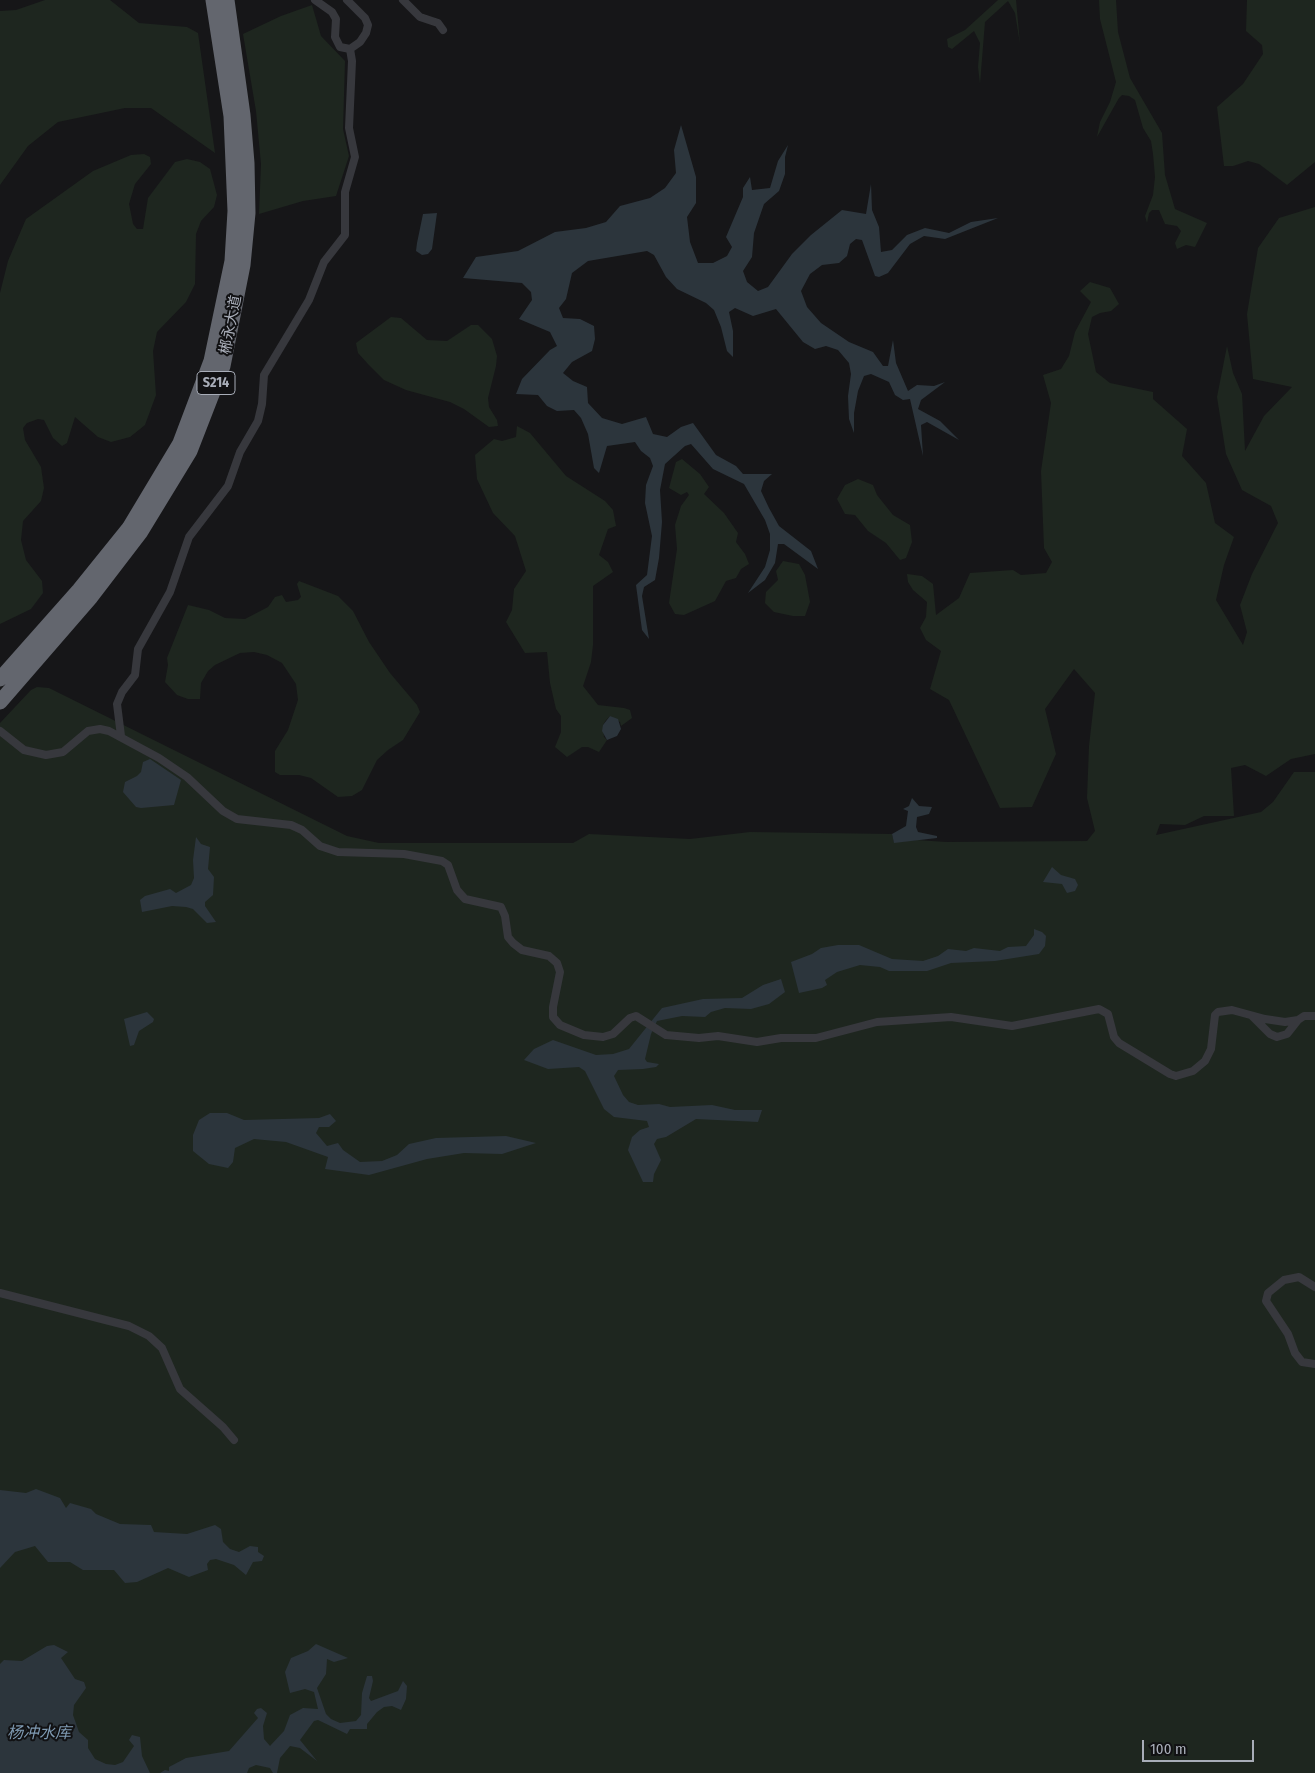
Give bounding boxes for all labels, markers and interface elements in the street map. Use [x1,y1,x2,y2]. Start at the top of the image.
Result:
street label: 郴永大道 [216,294,246,356]
road number: S214 [197,372,235,394]
water label: 杨冲水库 [7,1724,71,1744]
scale bar [1145,1730,1258,1762]
text: 100 m [1150,1740,1187,1758]

